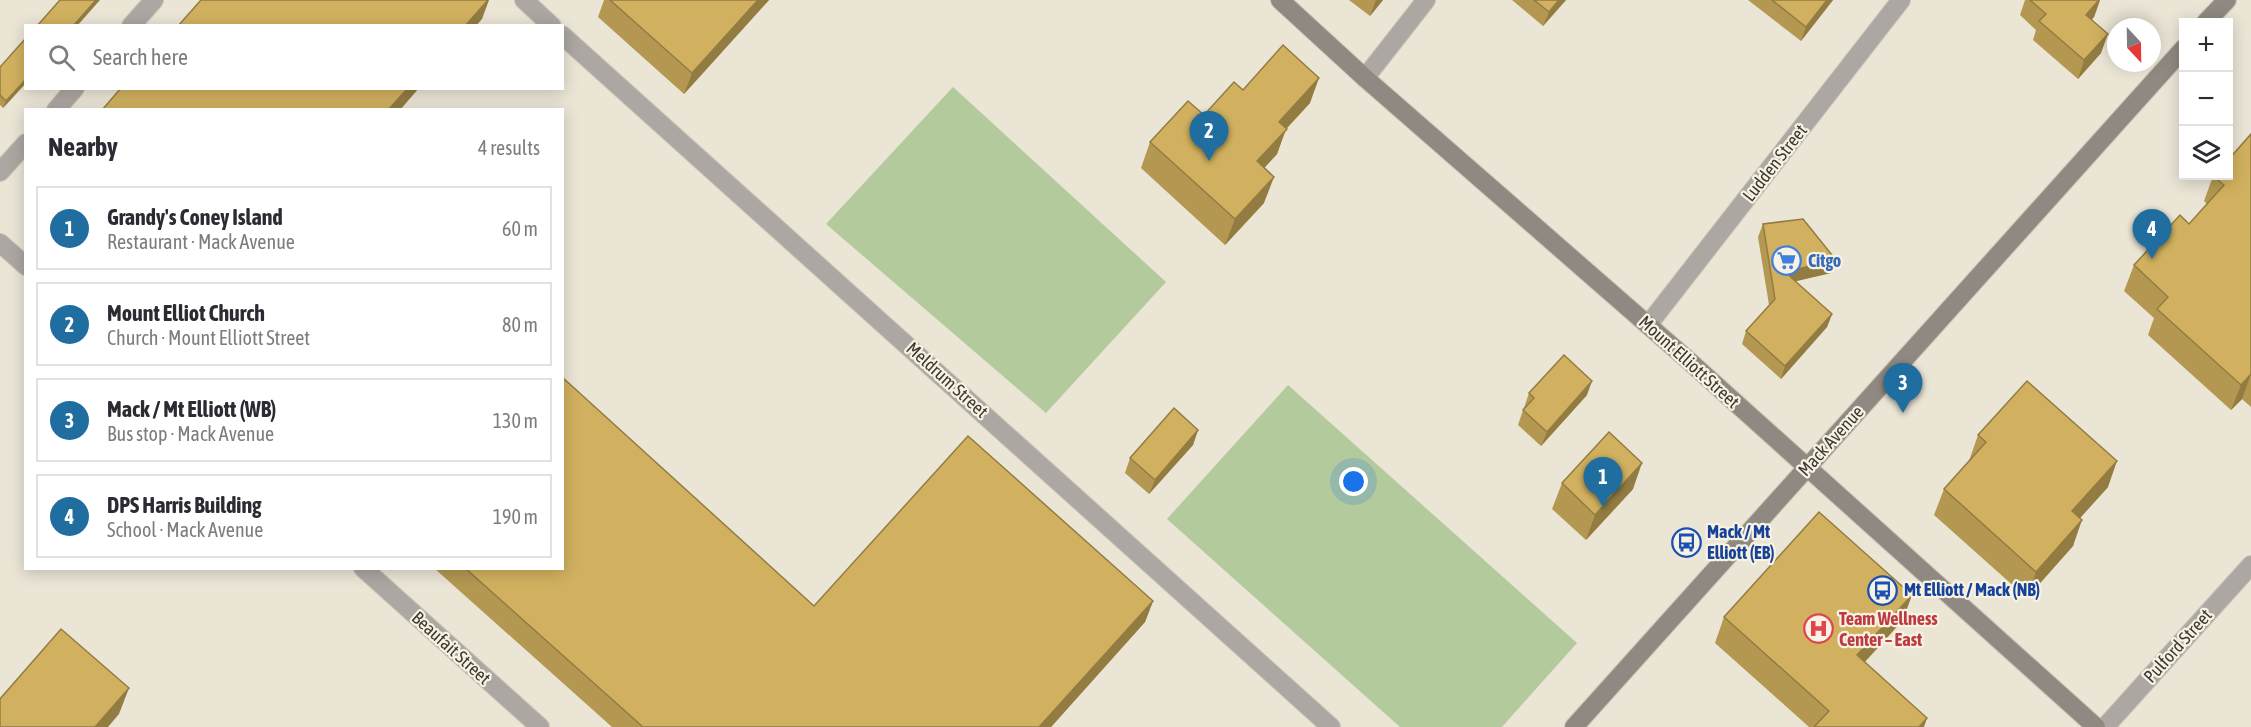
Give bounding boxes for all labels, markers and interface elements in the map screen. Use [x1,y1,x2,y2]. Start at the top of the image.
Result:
north arrow [2107,18,2161,72]
map controls [2179,18,2233,180]
button: + [2179,18,2233,72]
search box [24,24,564,90]
icon: search [45,41,78,74]
text: Search here [93,44,188,70]
button: − [2179,72,2233,126]
pin: 2 [1190,112,1228,161]
street label: Ludden Street [1738,120,1811,205]
button: layers [2179,126,2233,180]
text: Nearby [48,132,118,162]
text: 4 results [478,136,540,159]
text: Grandy's Coney Island [107,204,283,230]
pin: 4 [2132,210,2172,259]
text: 1 [65,217,74,240]
text: 60 m [502,217,538,240]
text: Restaurant · Mack Avenue [107,230,295,253]
supermarket icon: Citgo [1771,245,1803,277]
place label: Citgo [1808,250,1841,271]
text: Mount Elliot Church [107,300,265,326]
street label: Mount Elliott Street [1635,311,1744,412]
text: 2 [65,313,74,336]
text: 80 m [502,313,538,336]
text: Church · Mount Elliott Street [107,326,310,349]
street label: Meldrum Street [902,338,992,422]
pin: 3 [1884,364,1922,413]
text: Mack / Mt Elliott (WB) [107,396,276,422]
street label: Mack Avenue [1794,401,1868,480]
text: 3 [65,409,74,432]
text: 130 m [493,409,538,432]
text: Bus stop · Mack Avenue [107,422,274,445]
pin: 1 [1584,458,1622,507]
your location [1339,467,1368,496]
text: DPS Harris Building [107,492,262,518]
text: 4 [65,505,74,528]
text: 190 m [493,505,538,528]
text: School · Mack Avenue [107,518,263,541]
place label: Mack / Mt Elliott (EB) [1707,521,1774,563]
bus stop icon: Mack / Mt Elliott (EB) [1670,526,1702,558]
bus stop icon: Mt Elliott / Mack (NB) [1867,574,1899,606]
place label: Mt Elliott / Mack (NB) [1904,579,2040,600]
street label: Pulford Street [2139,605,2216,687]
street label: Beaufait Street [408,607,495,688]
place label: Team Wellness Center – East [1839,608,1938,650]
hospital icon: Team Wellness Center – East [1802,613,1834,645]

